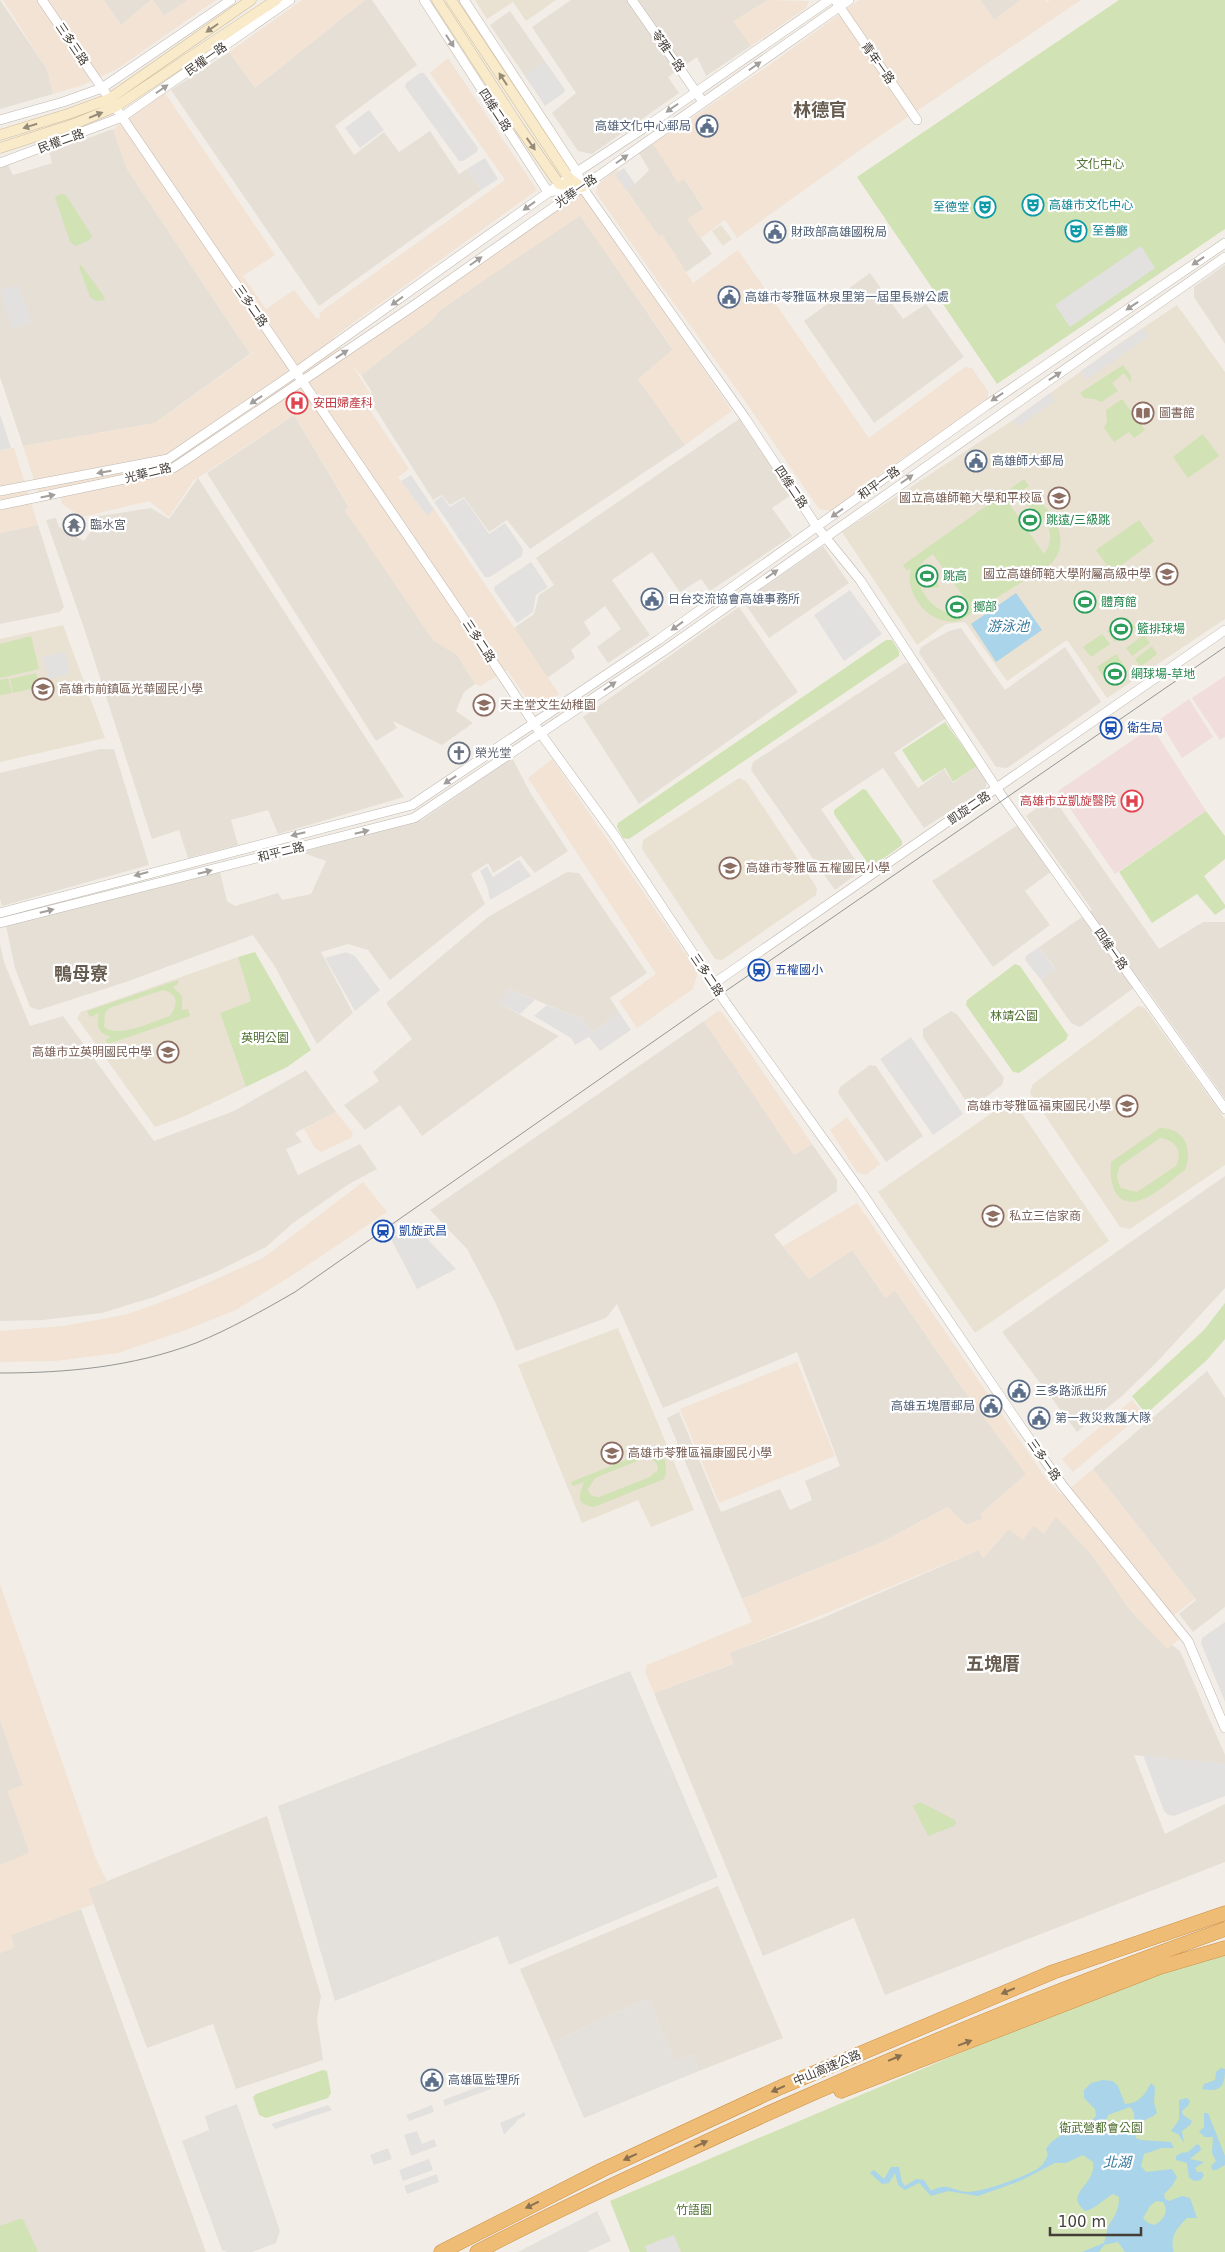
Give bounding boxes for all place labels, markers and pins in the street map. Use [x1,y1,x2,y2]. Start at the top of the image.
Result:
public building icon: 高雄文化中心郵局 [695,114,719,138]
place label: 高雄文化中心郵局 [595,119,691,133]
theatre icon: 高雄市文化中心 [1021,193,1045,217]
theatre icon: 至德堂 [973,195,997,219]
place label: 高雄市文化中心 [1049,198,1133,212]
place label: 至德堂 [933,200,969,214]
theatre icon: 至善廳 [1064,219,1088,243]
public building icon: 財政部高雄國稅局 [763,220,787,244]
place label: 至善廳 [1092,224,1128,238]
place label: 財政部高雄國稅局 [791,225,887,239]
public building icon: 高雄市苓雅區林泉里第一屆里長辦公處 [717,285,741,309]
place label: 高雄市苓雅區林泉里第一屆里長辦公處 [745,290,949,304]
hospital icon: 安田婦產科 [285,391,309,415]
place label: 安田婦產科 [313,396,373,410]
library icon: 圖書館 [1131,401,1155,425]
place label: 圖書館 [1159,406,1195,420]
public building icon: 高雄師大郵局 [964,449,988,473]
place label: 高雄師大郵局 [992,454,1064,468]
school or university icon: 國立高雄師範大學和平校區 [1047,486,1071,510]
place label: 國立高雄師範大學和平校區 [899,491,1043,505]
sports icon: 跳遠/三級跳 [1018,508,1042,532]
temple icon: 臨水宮 [62,513,86,537]
place label: 跳遠/三級跳 [1046,513,1110,527]
place label: 臨水宮 [90,518,126,532]
school or university icon: 國立高雄師範大學附屬高級中學 [1155,562,1179,586]
sports icon: 跳高 [915,564,939,588]
place label: 國立高雄師範大學附屬高級中學 [983,567,1151,581]
place label: 跳高 [943,569,967,583]
public building icon: 日台交流協會高雄事務所 [640,587,664,611]
sports icon: 體育館 [1073,590,1097,614]
place label: 日台交流協會高雄事務所 [668,592,800,606]
sports icon: 擲部 [945,595,969,619]
place label: 體育館 [1101,595,1137,609]
place label: 擲部 [973,600,997,614]
sports icon: 籃排球場 [1109,617,1133,641]
place label: 籃排球場 [1137,622,1185,636]
sports icon: 網球場-草地 [1103,662,1127,686]
place label: 網球場-草地 [1131,667,1195,681]
school or university icon: 高雄市前鎮區光華國民小學 [31,677,55,701]
place label: 高雄市前鎮區光華國民小學 [59,682,203,696]
school or university icon: 天主堂文生幼稚園 [472,693,496,717]
place label: 天主堂文生幼稚園 [500,698,596,712]
station icon: 衛生局 [1099,716,1123,740]
place label: 衛生局 [1127,721,1163,735]
church icon: 榮光堂 [447,741,471,765]
place label: 榮光堂 [475,746,511,760]
hospital icon: 高雄市立凱旋醫院 [1120,789,1144,813]
place label: 高雄市立凱旋醫院 [1020,794,1116,808]
school or university icon: 高雄市苓雅區五權國民小學 [718,856,742,880]
place label: 高雄市苓雅區五權國民小學 [746,861,890,875]
station icon: 五權國小 [747,958,771,982]
place label: 五權國小 [775,963,823,977]
school or university icon: 高雄市立英明國民中學 [156,1040,180,1064]
place label: 高雄市立英明國民中學 [32,1045,152,1059]
school or university icon: 高雄市苓雅區福東國民小學 [1115,1094,1139,1118]
place label: 高雄市苓雅區福東國民小學 [967,1099,1111,1113]
school or university icon: 私立三信家商 [981,1204,1005,1228]
place label: 私立三信家商 [1009,1209,1081,1223]
station icon: 凱旋武昌 [371,1219,395,1243]
place label: 凱旋武昌 [399,1224,447,1238]
public building icon: 三多路派出所 [1007,1379,1031,1403]
place label: 三多路派出所 [1035,1384,1107,1398]
public building icon: 高雄五塊厝郵局 [979,1394,1003,1418]
place label: 高雄五塊厝郵局 [891,1399,975,1413]
public building icon: 第一救災救護大隊 [1027,1406,1051,1430]
place label: 第一救災救護大隊 [1055,1411,1151,1425]
school or university icon: 高雄市苓雅區福康國民小學 [600,1441,624,1465]
place label: 高雄市苓雅區福康國民小學 [628,1446,772,1460]
public building icon: 高雄區監理所 [420,2068,444,2092]
place label: 高雄區監理所 [448,2073,520,2087]

